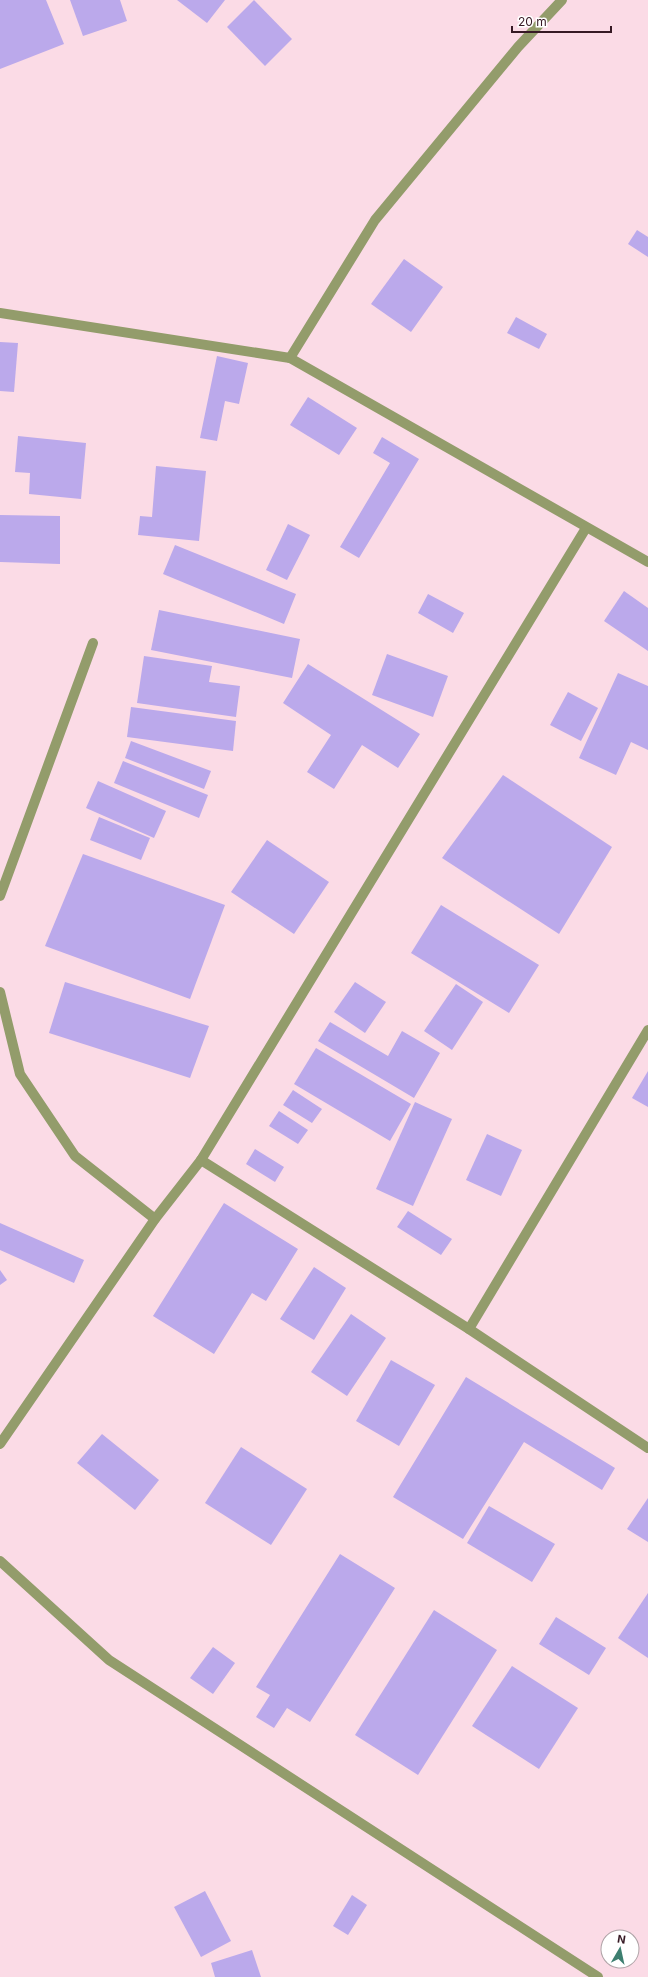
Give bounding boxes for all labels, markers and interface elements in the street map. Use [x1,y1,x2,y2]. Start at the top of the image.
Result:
scale bar [512,8,611,34]
text: 20 m [518,14,547,29]
north arrow [600,1929,640,1969]
text: N [616,1932,627,1947]

